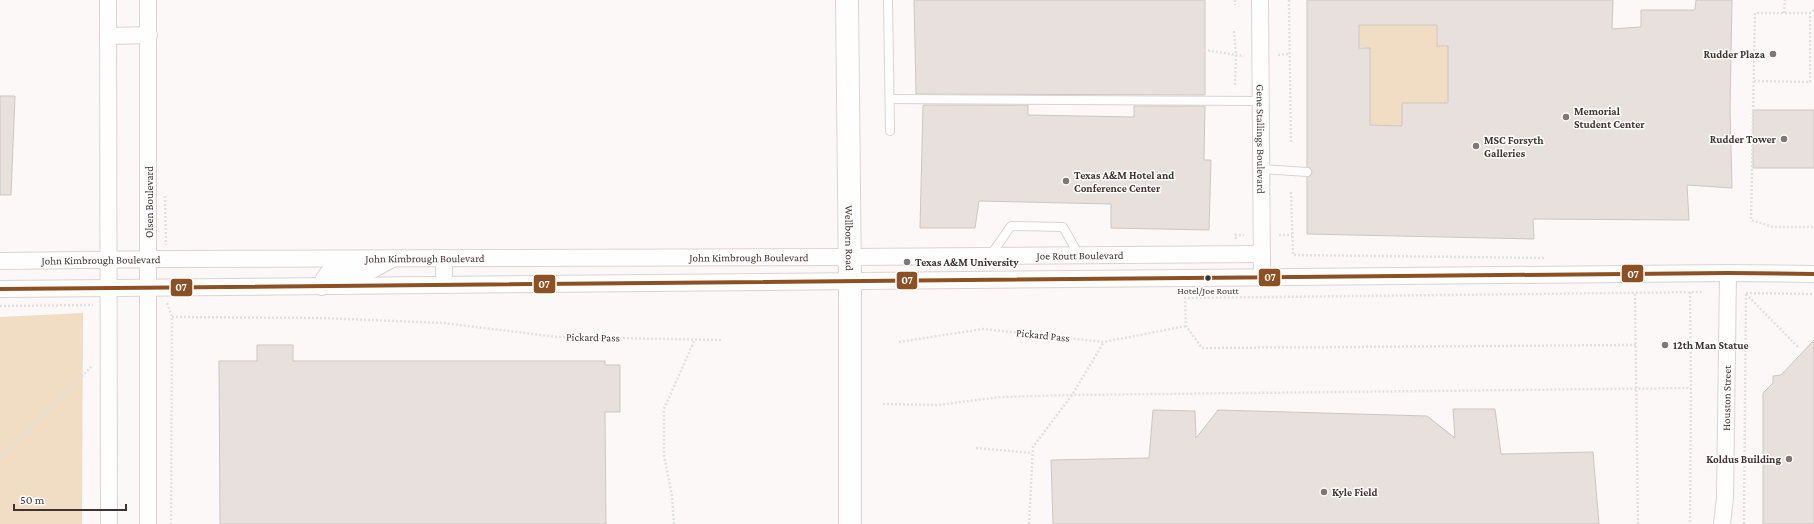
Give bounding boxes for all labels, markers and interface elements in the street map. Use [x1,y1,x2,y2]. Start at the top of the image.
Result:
place label: Rudder Plaza [1704,48,1766,60]
marker: Rudder Plaza [1768,49,1778,59]
street label: Gene Stallings Boulevard [1254,84,1267,194]
place label: Memorial Student Center [1574,105,1645,130]
marker: Memorial Student Center [1561,112,1571,122]
place label: Rudder Tower [1710,133,1777,145]
place label: MSC Forsyth Galleries [1484,134,1544,159]
marker: Rudder Tower [1779,134,1789,144]
marker: MSC Forsyth Galleries [1471,141,1481,151]
street label: Olsen Boulevard [143,166,155,238]
place label: Texas A&M Hotel and Conference Center [1074,169,1174,194]
marker: Texas A&M Hotel and Conference Center [1061,176,1071,186]
street label: Wellborn Road [843,205,856,271]
street label: Joe Routt Boulevard [1035,249,1124,263]
street label: John Kimbrough Boulevard [688,251,809,264]
street label: John Kimbrough Boulevard [364,252,485,265]
street label: John Kimbrough Boulevard [40,253,161,268]
place label: Texas A&M University [915,256,1019,268]
marker: Texas A&M University [902,257,912,267]
line badge: 07 [1621,264,1644,283]
line badge: 07 [1258,268,1281,287]
text: 07 [1627,268,1639,280]
line badge: 07 [896,271,918,290]
text: 07 [1264,271,1276,283]
marker: Hotel/Joe Routt [1203,273,1213,283]
line badge: 07 [533,274,556,294]
text: 07 [901,274,913,286]
line badge: 07 [170,278,193,297]
text: 07 [538,278,550,290]
text: 07 [175,281,187,293]
place label: Hotel/Joe Routt [1177,285,1240,296]
street label: Pickard Pass [1016,326,1070,344]
street label: Pickard Pass [566,331,620,343]
place label: 12th Man Statue [1673,339,1749,351]
marker: 12th Man Statue [1660,340,1670,350]
street label: Houston Street [1720,365,1733,431]
place label: Koldus Building [1706,453,1781,465]
marker: Koldus Building [1784,454,1794,464]
scale bar [14,486,126,512]
place label: Kyle Field [1332,486,1377,498]
marker: Kyle Field [1319,487,1329,497]
text: 50 m [20,493,45,507]

